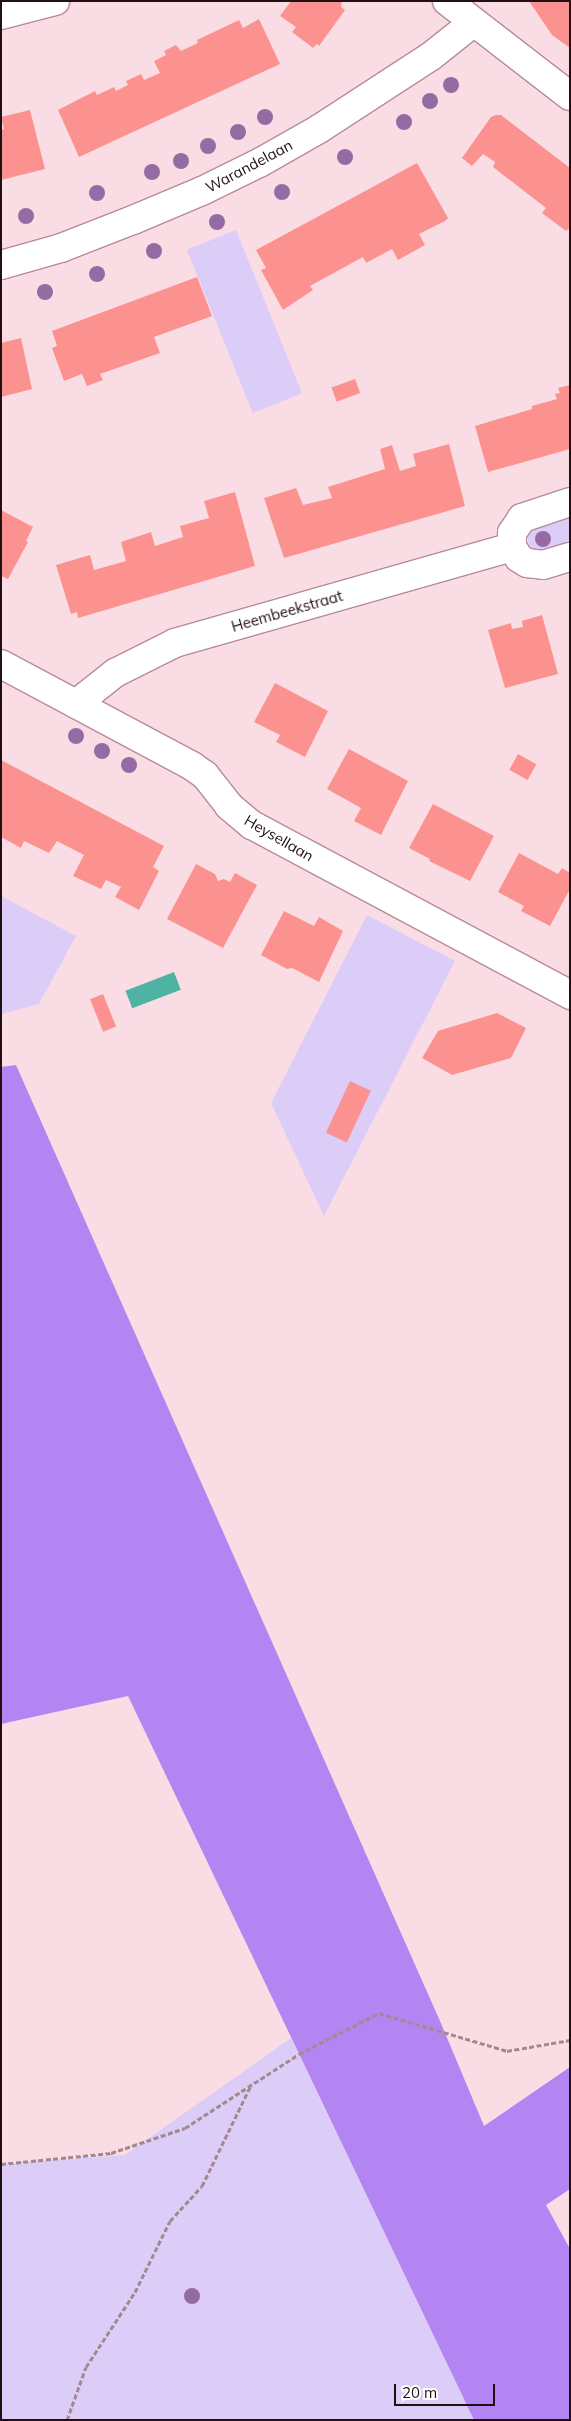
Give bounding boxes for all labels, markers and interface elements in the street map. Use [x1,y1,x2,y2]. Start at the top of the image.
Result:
street label: Warandelaan [203,136,295,196]
street label: Heembeekstraat [229,586,345,636]
street label: Heysellaan [241,811,317,865]
scale bar [396,2374,497,2406]
text: 20 m [402,2383,437,2402]

